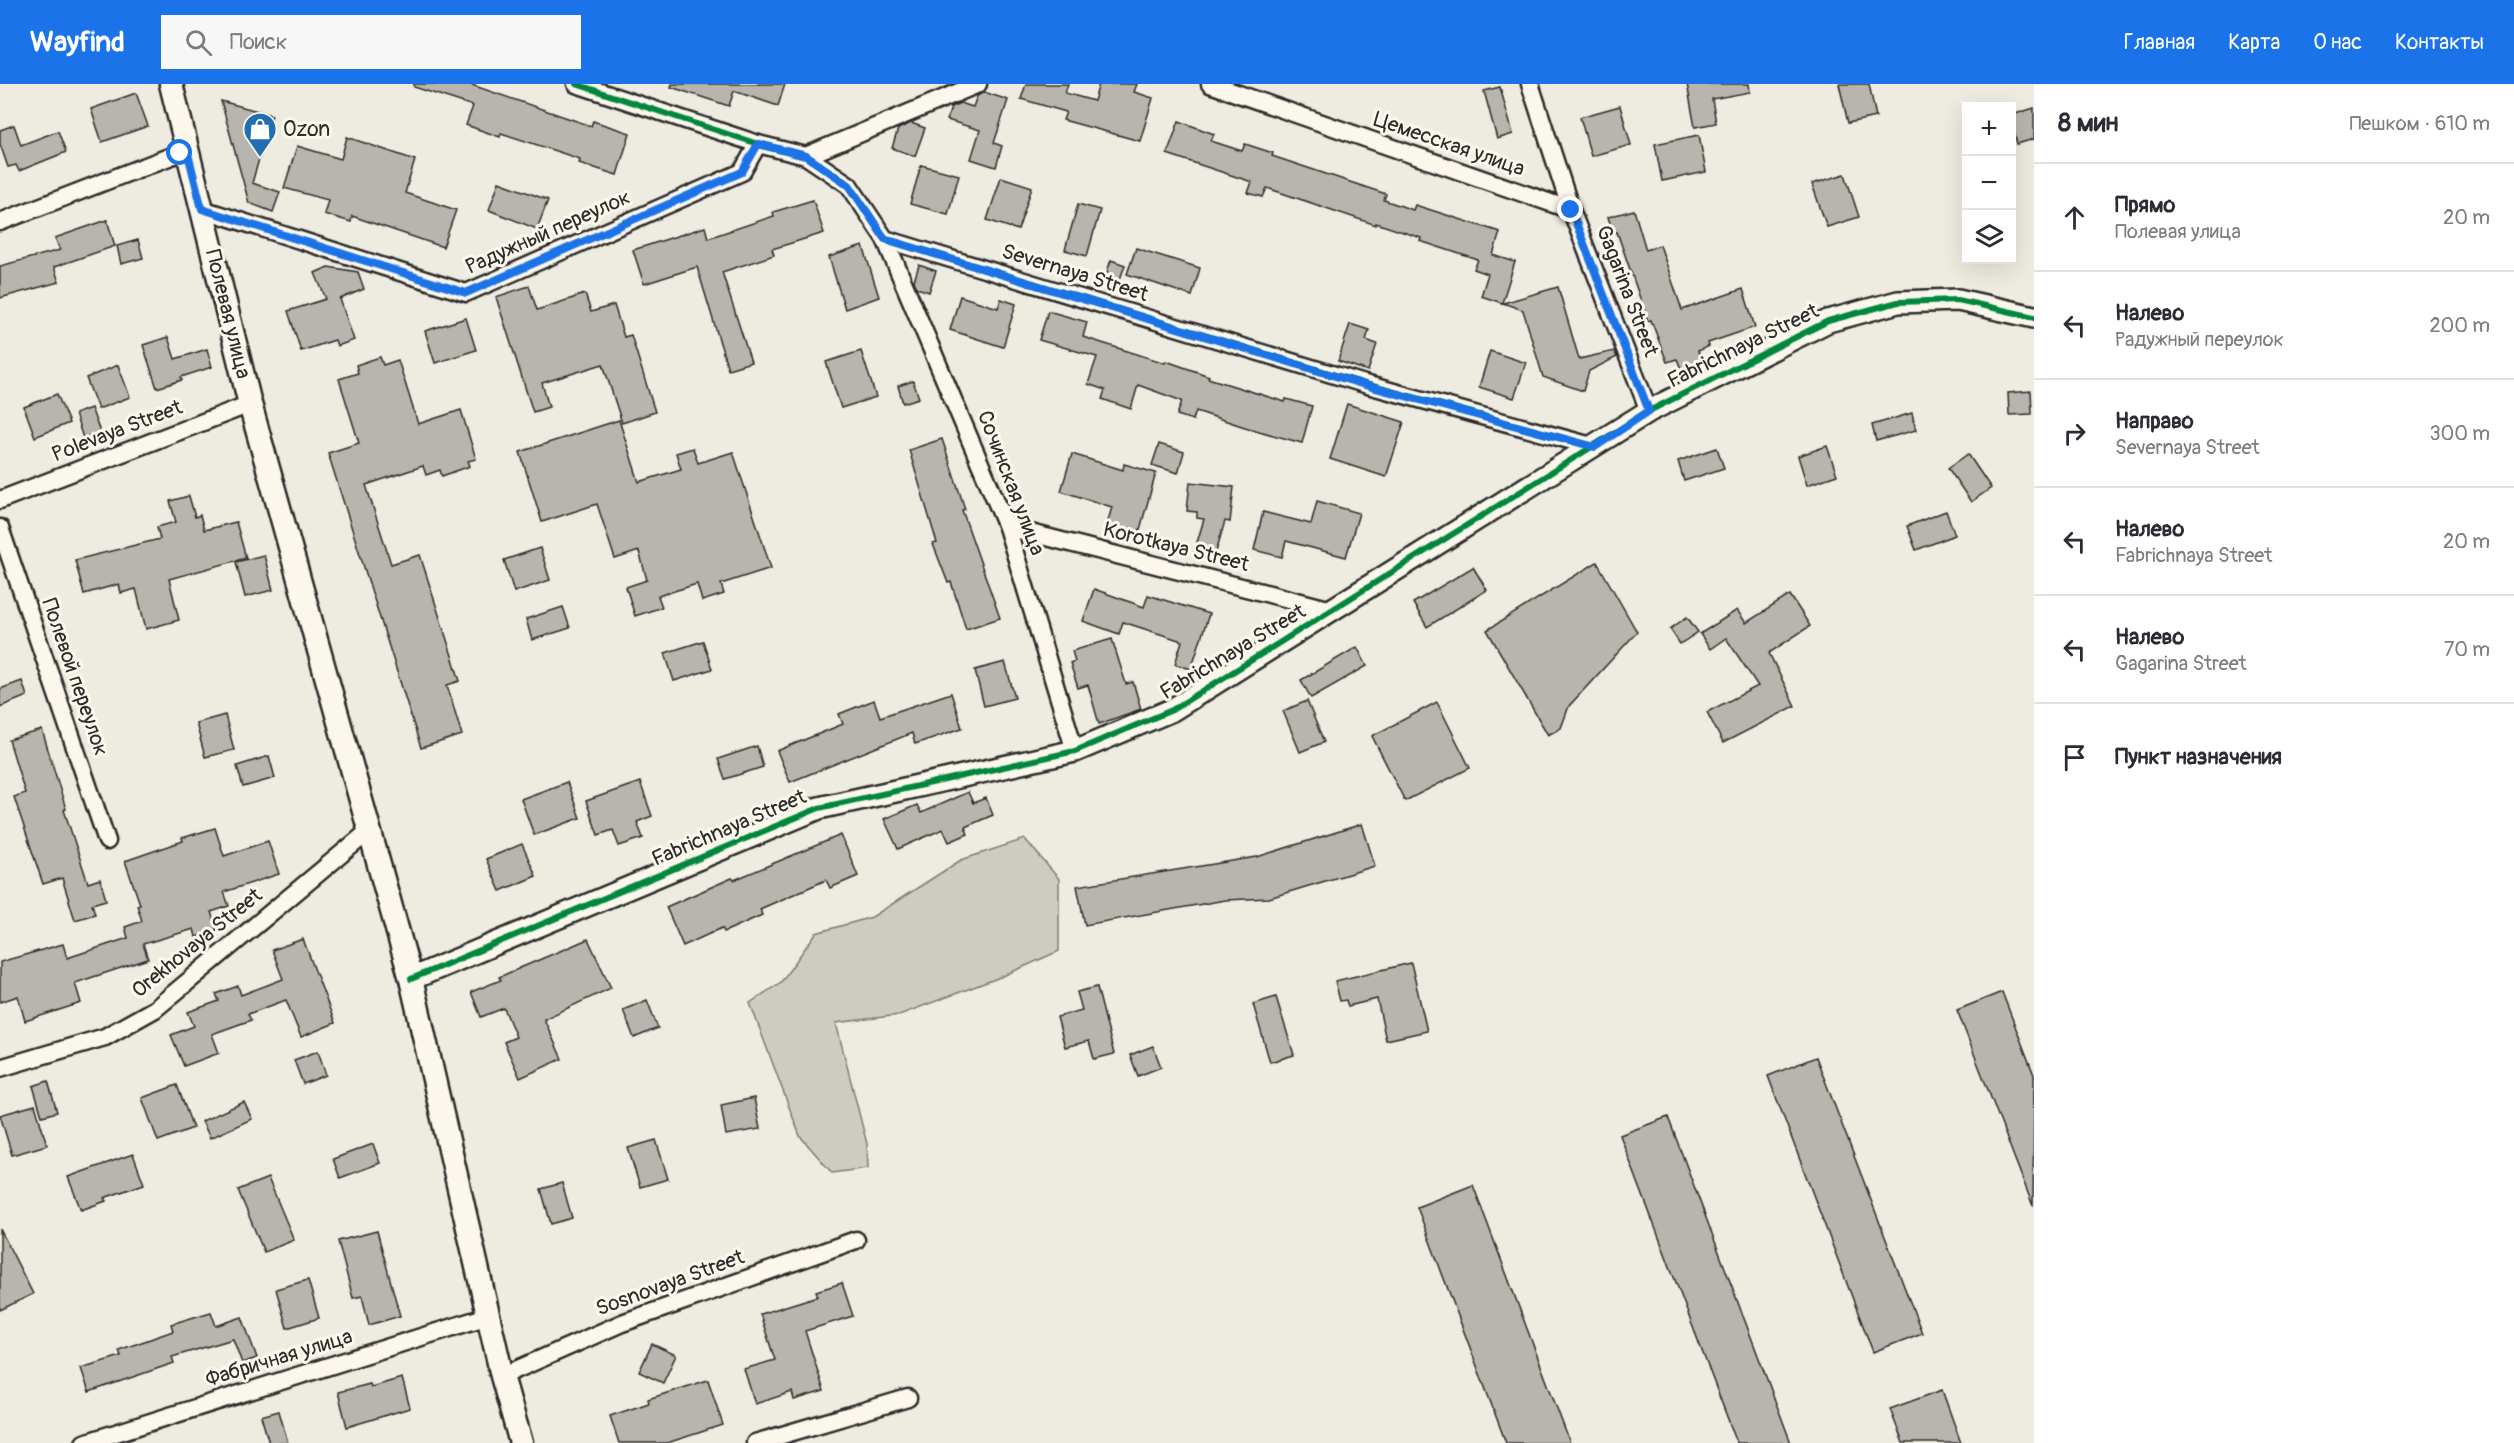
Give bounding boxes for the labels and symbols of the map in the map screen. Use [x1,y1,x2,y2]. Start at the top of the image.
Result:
street label: Цемесская улица [1370,105,1528,183]
shop icon: Ozon [242,111,278,158]
place label: Ozon [283,116,330,143]
route start [166,139,192,165]
street label: Радужный переулок [462,184,635,280]
route end [1557,196,1583,222]
street label: Gagarina Street [1590,222,1665,361]
street label: Severnaya Street [998,238,1152,308]
street label: Полевая улица [199,247,257,381]
street label: Fabrichnaya Street [1663,297,1824,394]
street label: Polevaya Street [48,394,187,468]
street label: Сочинская улица [971,407,1051,559]
street label: Korotkaya Street [1100,516,1252,578]
street label: Полевой переулок [35,595,115,760]
street label: Fabrichnaya Street [1155,598,1311,706]
street label: Fabrichnaya Street [648,783,811,873]
street label: Orekhovaya Street [126,882,268,1004]
street label: Sosnovaya Street [592,1243,748,1322]
street label: Фабричная улица [202,1323,356,1393]

